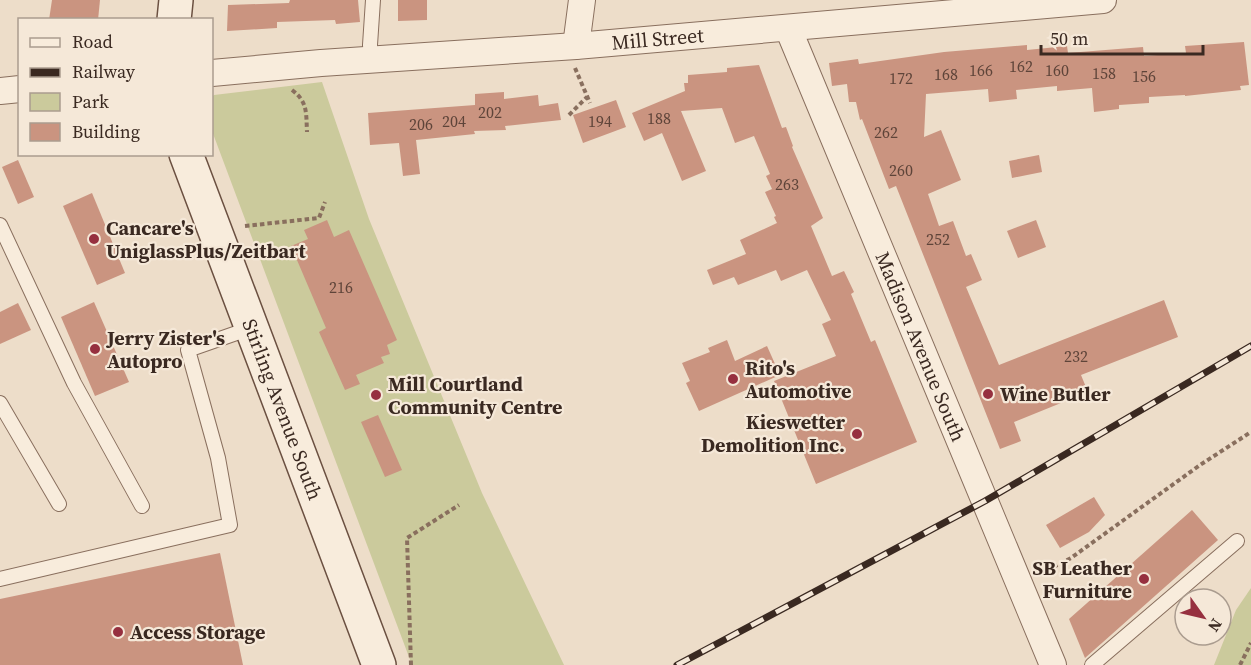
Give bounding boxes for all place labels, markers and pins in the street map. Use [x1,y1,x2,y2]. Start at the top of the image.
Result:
place label: Cancare's UniglassPlus/Zeitbart [106,214,306,265]
marker: Cancare's UniglassPlus/Zeitbart [87,232,101,246]
place label: Jerry Zister's Autopro [105,324,225,375]
marker: Jerry Zister's Autopro [88,342,102,356]
place label: Rito's Automotive [745,354,851,405]
place label: Mill Courtland Community Centre [388,370,563,421]
marker: Rito's Automotive [726,372,740,386]
place label: Wine Butler [1000,380,1111,408]
marker: Wine Butler [981,387,995,401]
marker: Mill Courtland Community Centre [369,388,383,402]
place label: Kieswetter Demolition Inc. [701,408,846,459]
marker: Kieswetter Demolition Inc. [850,427,864,441]
place label: SB Leather Furniture [1032,554,1133,605]
marker: SB Leather Furniture [1137,572,1151,586]
place label: Access Storage [130,618,266,646]
marker: Access Storage [111,625,125,639]

